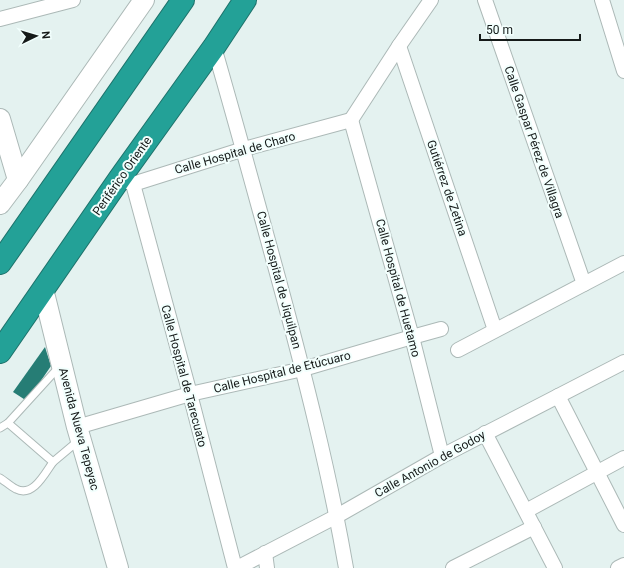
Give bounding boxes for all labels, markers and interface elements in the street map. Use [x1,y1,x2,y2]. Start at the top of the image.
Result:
north arrow [16,16,56,56]
scale bar [480,16,580,42]
text: 50 m [486,23,513,37]
text: N [39,31,52,40]
street label: Calle Gaspar Pérez de Villagra [501,64,567,220]
street label: Calle Hospital de Charo [173,129,297,177]
street label: Periférico Oriente [90,134,154,218]
street label: Gutiérrez de Zetina [424,138,470,238]
street label: Calle Hospital de Jiquilpan [254,210,304,350]
street label: Calle Hospital de Huetamo [373,217,423,359]
street label: Calle Hospital de Tarecuato [158,303,210,449]
street label: Calle Hospital de Etúcuaro [212,348,352,396]
street label: Avenida Nueva Tepeyac [56,366,102,492]
street label: Calle Antonio de Godoy [372,428,488,500]

